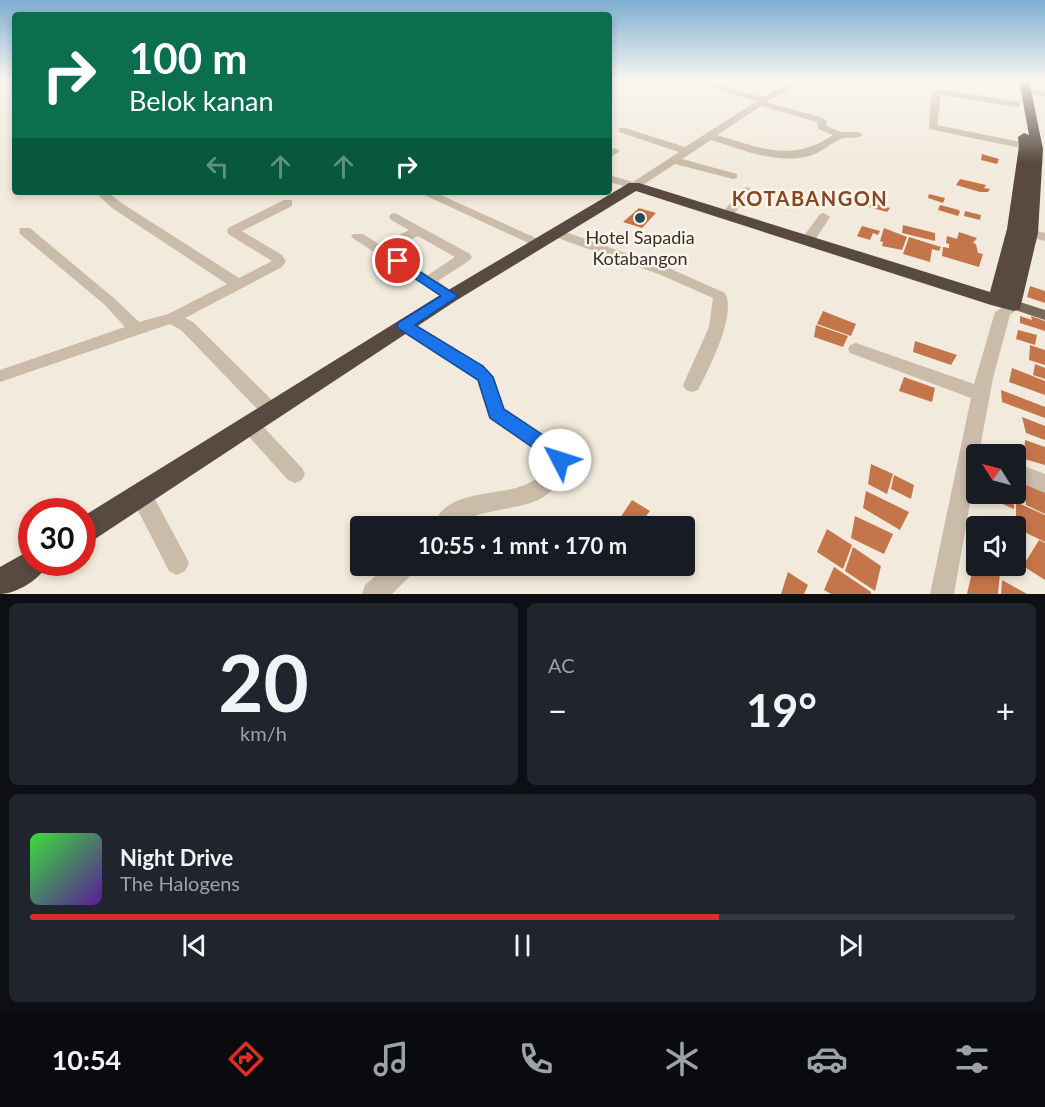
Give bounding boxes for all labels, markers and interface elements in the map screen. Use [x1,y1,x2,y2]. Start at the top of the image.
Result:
text: 100 m [129,33,247,83]
icon: right [30,36,108,114]
text: Belok kanan [129,84,274,117]
icon: left [201,150,234,183]
icon: ahead [264,150,297,183]
icon: ahead [327,150,360,183]
icon: right [390,150,423,183]
district label: KOTABANGON [732,186,888,210]
marker: Hotel Sapadia Kotabangon [633,211,647,225]
place label: Hotel Sapadia Kotabangon [585,226,695,269]
pin [372,235,423,286]
icon: arrive [381,244,414,277]
position arrow [528,428,592,492]
north arrow [966,444,1026,504]
map controls [966,444,1026,576]
speed limit sign: 30 [18,498,96,576]
button: sound [966,516,1026,576]
text: 10:55 · 1 mnt · 170 m [418,532,627,559]
text: 20 [218,635,309,729]
text: AC [548,653,575,677]
text: 19° [746,683,817,737]
text: − [548,690,567,730]
text: + [996,690,1015,730]
text: km/h [240,721,287,745]
text: Night Drive [120,844,233,871]
text: The Halogens [120,871,240,895]
icon: previous [178,929,211,962]
icon: pause [506,929,539,962]
icon: next [834,929,867,962]
icon: directions [225,1038,267,1080]
icon: music [370,1038,412,1080]
icon: phone [515,1038,557,1080]
icon: climate [661,1038,703,1080]
icon: car [806,1038,848,1080]
icon: filters [951,1038,993,1080]
text: 10:54 [52,1043,121,1076]

